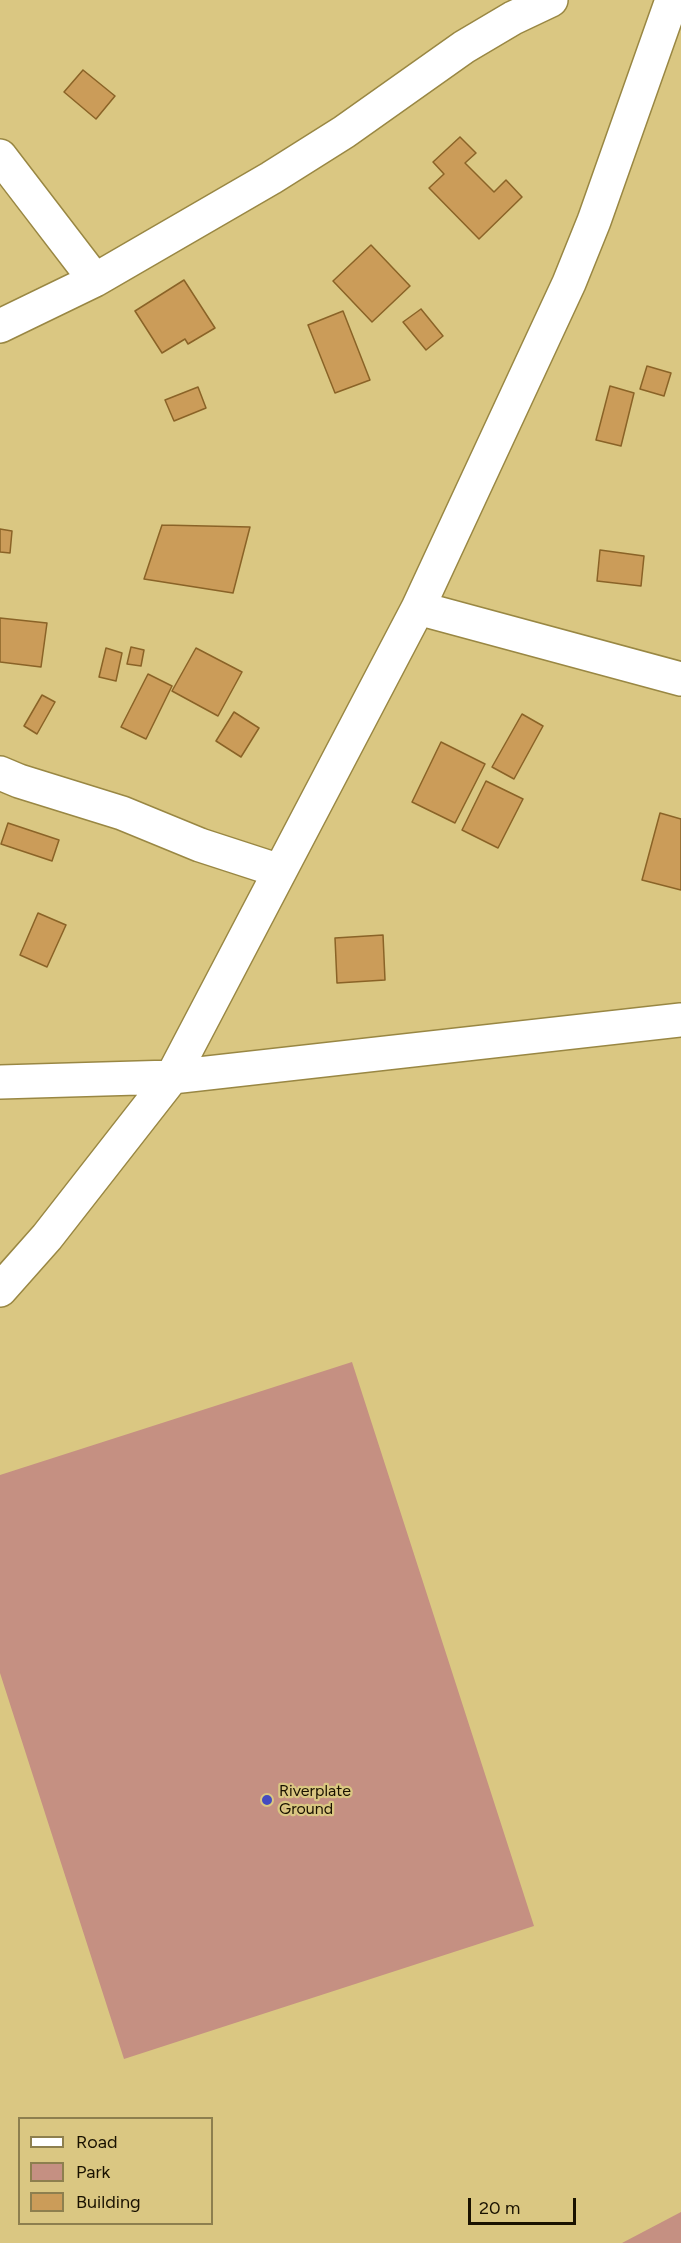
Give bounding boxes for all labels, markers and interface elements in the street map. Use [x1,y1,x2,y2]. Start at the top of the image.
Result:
place label: Riverplate Ground [279,1781,351,1819]
marker: Riverplate Ground [260,1793,274,1807]
legend [18,2117,213,2225]
text: Road [76,2131,117,2153]
text: Park [76,2161,110,2183]
scale bar [471,2186,579,2224]
text: Building [76,2191,141,2213]
text: 20 m [479,2197,520,2219]

